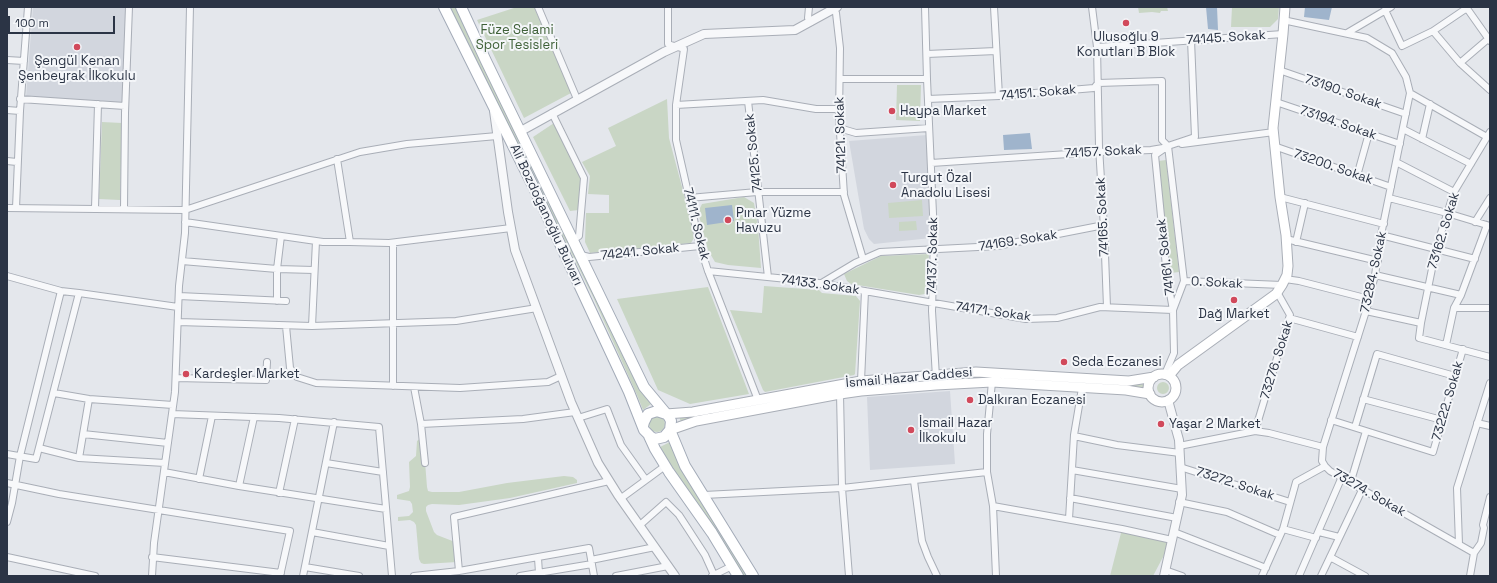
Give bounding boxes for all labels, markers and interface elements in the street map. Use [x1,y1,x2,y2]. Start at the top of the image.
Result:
scale bar [10,8,117,34]
text: 100 m [15,15,49,31]
marker: Ulusoğlu 9 Konutları B Blok [1121,18,1131,28]
park label: Füze Selami Spor Tesisleri [476,22,558,53]
street label: 74145. Sokak [1186,27,1266,49]
place label: Ulusoğlu 9 Konutları B Blok [1077,29,1175,60]
marker: Şengül Kenan Şenbeyrak İlkokulu [72,42,82,52]
place label: Şengül Kenan Şenbeyrak İlkokulu [18,53,136,84]
street label: 73190. Sokak [1302,72,1384,112]
street label: 74151. Sokak [999,82,1077,104]
street label: 74121. Sokak [832,96,850,174]
place label: Haypa Market [900,103,987,119]
street label: 73194. Sokak [1297,103,1379,143]
marker: Haypa Market [887,106,897,116]
street label: 74125. Sokak [742,113,766,193]
street label: Ali Bozdoğanoğlu Bulvarı [506,142,586,288]
street label: 74157. Sokak [1064,142,1142,162]
street label: 73200. Sokak [1291,146,1375,188]
place label: Turgut Özal Anadolu Lisesi [901,170,990,201]
street label: 74165. Sokak [1093,177,1113,257]
marker: Turgut Özal Anadolu Lisesi [888,180,898,190]
street label: 74111. Sokak [679,186,713,262]
street label: 73162. Sokak [1425,190,1463,272]
place label: Pınar Yüzme Havuzu [736,205,811,236]
marker: Pınar Yüzme Havuzu [723,215,733,225]
street label: 74137. Sokak [925,217,941,295]
street label: 74161. Sokak [1154,218,1178,296]
street label: 74169. Sokak [977,227,1059,255]
street label: 73284. Sokak [1358,230,1390,314]
street label: 74241. Sokak [600,240,680,264]
street label: 74133. Sokak [780,272,860,298]
street label: 0. Sokak [1191,274,1243,292]
marker: Dağ Market [1229,295,1239,305]
street label: 74171. Sokak [954,299,1032,325]
place label: Dağ Market [1198,306,1270,322]
street label: 73276. Sokak [1258,318,1296,402]
place label: Seda Eczanesi [1072,354,1162,370]
marker: Seda Eczanesi [1059,357,1069,367]
street label: 73222. Sokak [1429,359,1467,443]
street label: İsmail Hazar Caddesi [845,365,973,391]
place label: Kardeşler Market [194,366,300,382]
marker: Kardeşler Market [181,369,191,379]
place label: Dalkıran Eczanesi [978,392,1086,408]
marker: Dalkıran Eczanesi [965,395,975,405]
place label: İsmail Hazar İlkokulu [919,415,993,446]
place label: Yaşar 2 Market [1169,416,1261,432]
marker: Yaşar 2 Market [1156,419,1166,429]
marker: İsmail Hazar İlkokulu [906,425,916,435]
street label: 73272. Sokak [1194,464,1276,504]
street label: 73274. Sokak [1330,466,1408,520]

